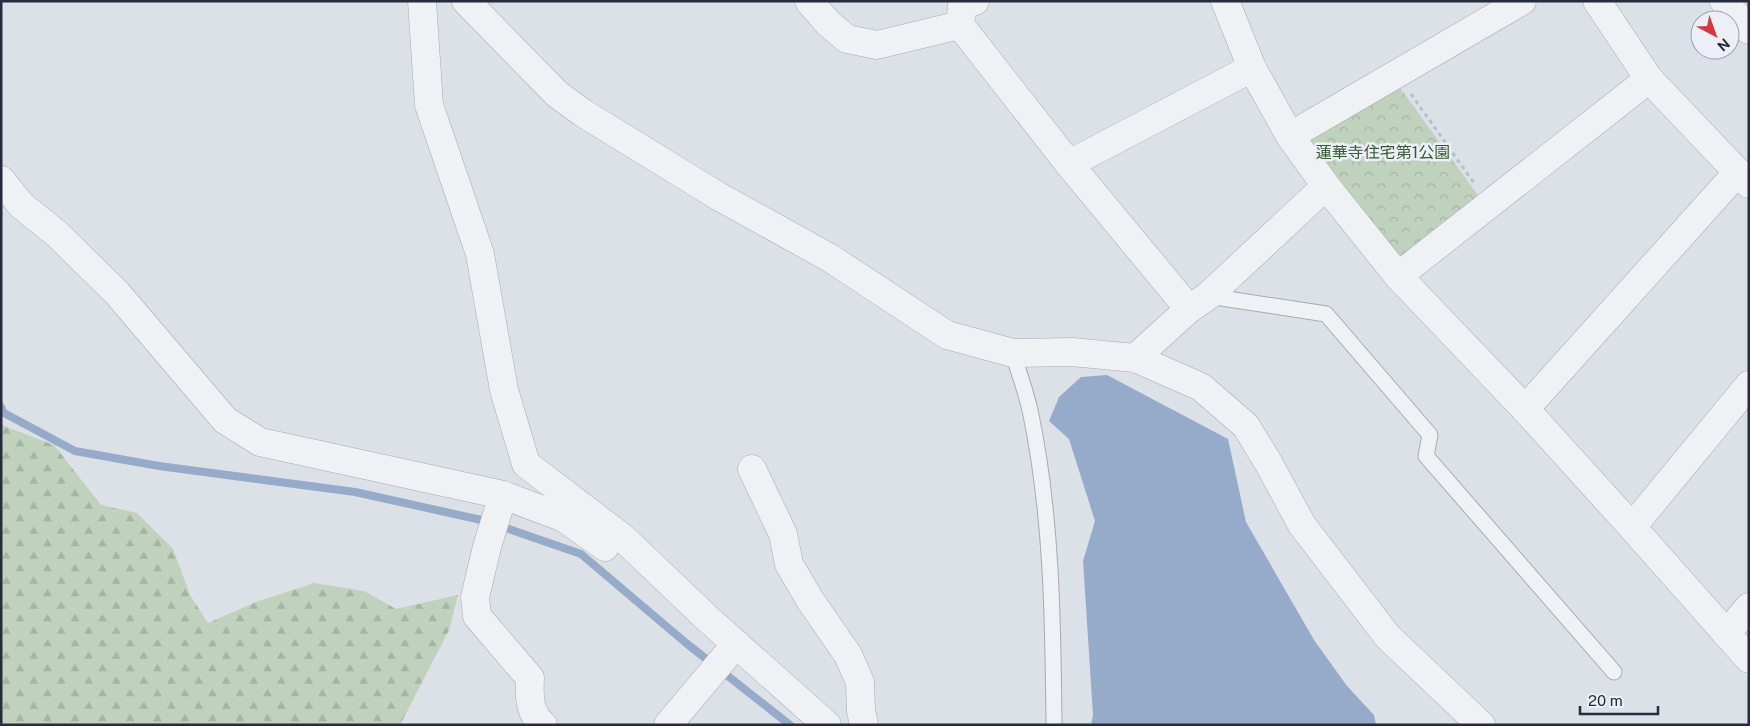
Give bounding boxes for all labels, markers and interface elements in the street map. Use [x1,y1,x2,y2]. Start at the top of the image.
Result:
north arrow [1690,10,1740,60]
text: N [1714,35,1733,54]
park label: 蓮華寺住宅第1公園 [1316,143,1450,162]
scale bar [1580,684,1658,716]
text: 20 m [1588,692,1623,709]

